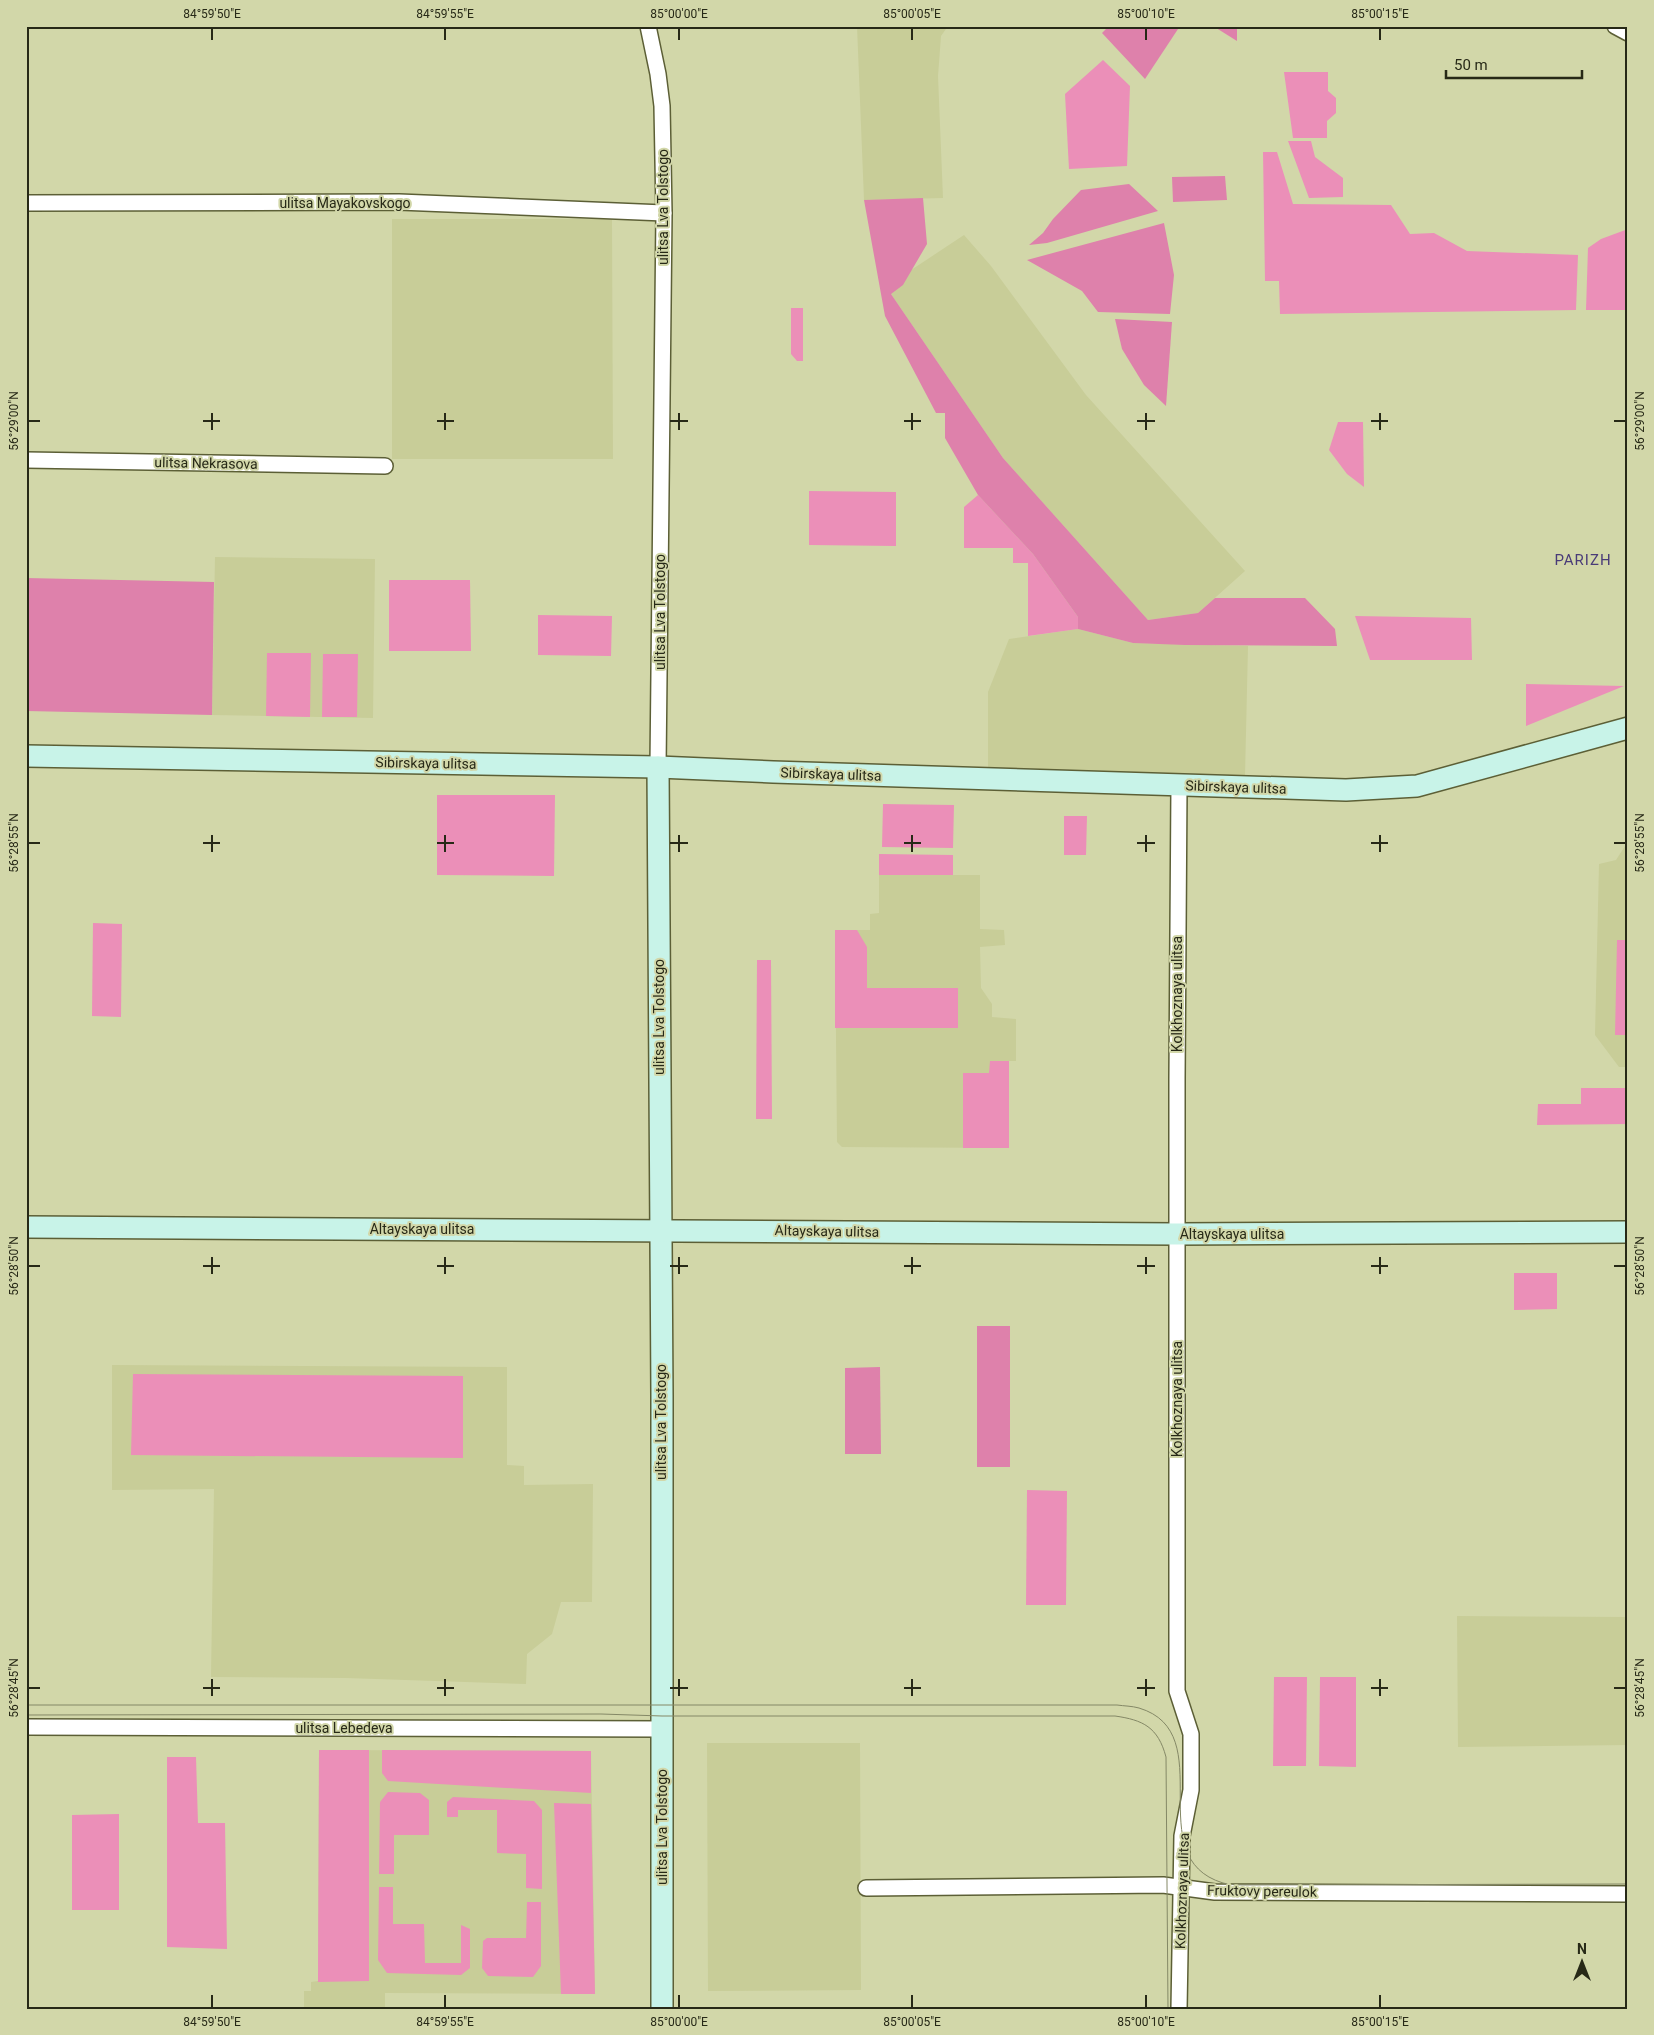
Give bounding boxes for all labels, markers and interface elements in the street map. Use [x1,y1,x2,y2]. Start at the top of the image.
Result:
text: 84°59'50"E [183,7,241,21]
text: 84°59'55"E [416,7,474,21]
text: 85°00'00"E [650,7,708,21]
text: 85°00'05"E [883,7,941,21]
text: 85°00'10"E [1117,7,1175,21]
text: 85°00'15"E [1351,7,1409,21]
scale bar [1446,48,1583,80]
text: 50 m [1454,56,1488,74]
street label: ulitsa Lva Tolstogo [655,149,671,265]
street label: ulitsa Mayakovskogo [279,195,411,211]
text: 56°29'00"N [7,391,21,451]
text: 56°29'00"N [1633,391,1647,451]
street label: ulitsa Nekrasova [154,454,258,472]
district label: PARIZH [1554,551,1612,569]
street label: ulitsa Lva Tolstogo [652,554,668,670]
street label: Sibirskaya ulitsa [375,754,477,772]
street label: Sibirskaya ulitsa [780,764,882,784]
street label: Sibirskaya ulitsa [1185,777,1287,797]
text: 56°28'55"N [7,813,21,873]
text: 56°28'55"N [1633,813,1647,873]
street label: Kolkhoznaya ulitsa [1169,936,1185,1052]
street label: ulitsa Lva Tolstogo [651,959,667,1075]
street label: Altayskaya ulitsa [370,1221,474,1237]
street label: Altayskaya ulitsa [775,1222,879,1240]
street label: Altayskaya ulitsa [1180,1226,1284,1242]
text: 56°28'50"N [7,1236,21,1296]
text: 56°28'50"N [1633,1236,1647,1296]
street label: Kolkhoznaya ulitsa [1169,1341,1185,1457]
street label: ulitsa Lva Tolstogo [653,1364,669,1480]
text: 56°28'45"N [7,1658,21,1718]
text: 56°28'45"N [1633,1658,1647,1718]
street label: ulitsa Lebedeva [295,1720,393,1736]
street label: ulitsa Lva Tolstogo [654,1769,670,1885]
street label: Kolkhoznaya ulitsa [1172,1833,1192,1949]
street label: Fruktovy pereulok [1207,1882,1318,1900]
north arrow [1556,1938,1606,1988]
text: N [1577,1941,1587,1957]
text: 84°59'50"E [183,2015,241,2029]
text: 84°59'55"E [416,2015,474,2029]
text: 85°00'00"E [650,2015,708,2029]
text: 85°00'05"E [883,2015,941,2029]
text: 85°00'10"E [1117,2015,1175,2029]
text: 85°00'15"E [1351,2015,1409,2029]

